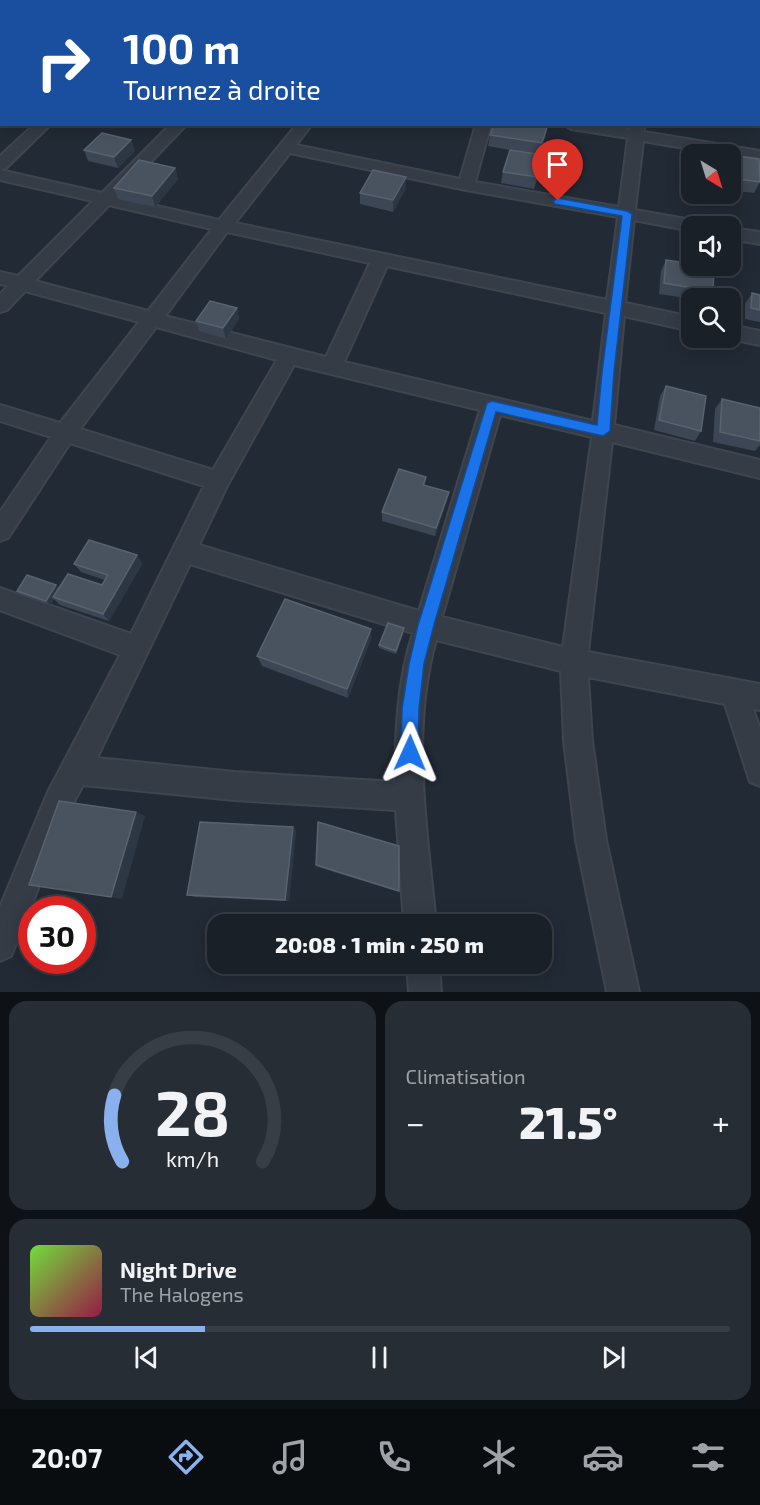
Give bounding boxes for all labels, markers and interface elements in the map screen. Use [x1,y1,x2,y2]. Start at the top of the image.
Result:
text: 100 m [123,22,240,72]
icon: right [24,24,102,102]
text: Tournez à droite [123,73,321,105]
pin [532,139,583,201]
north arrow [681,144,741,204]
map controls [681,144,741,348]
icon: arrive [541,148,574,181]
button: sound [681,216,741,276]
button: search [681,288,741,348]
position arrow [378,721,442,785]
speed limit sign: 30 [18,896,96,974]
text: 20:08 · 1 min · 250 m [275,931,484,957]
text: Climatisation [406,1064,526,1088]
text: 28 [155,1074,230,1149]
text: 21.5° [519,1094,618,1148]
text: − [406,1102,425,1142]
text: + [712,1102,730,1142]
text: km/h [166,1147,219,1172]
text: Night Drive [120,1256,237,1282]
text: The Halogens [120,1282,244,1306]
icon: previous [130,1341,163,1374]
icon: pause [363,1341,396,1374]
icon: next [597,1341,630,1374]
icon: directions [165,1436,207,1478]
icon: music [269,1436,311,1478]
icon: phone [373,1436,415,1478]
icon: climate [478,1436,520,1478]
icon: car [582,1436,624,1478]
icon: filters [687,1436,729,1478]
text: 20:07 [31,1441,102,1473]

